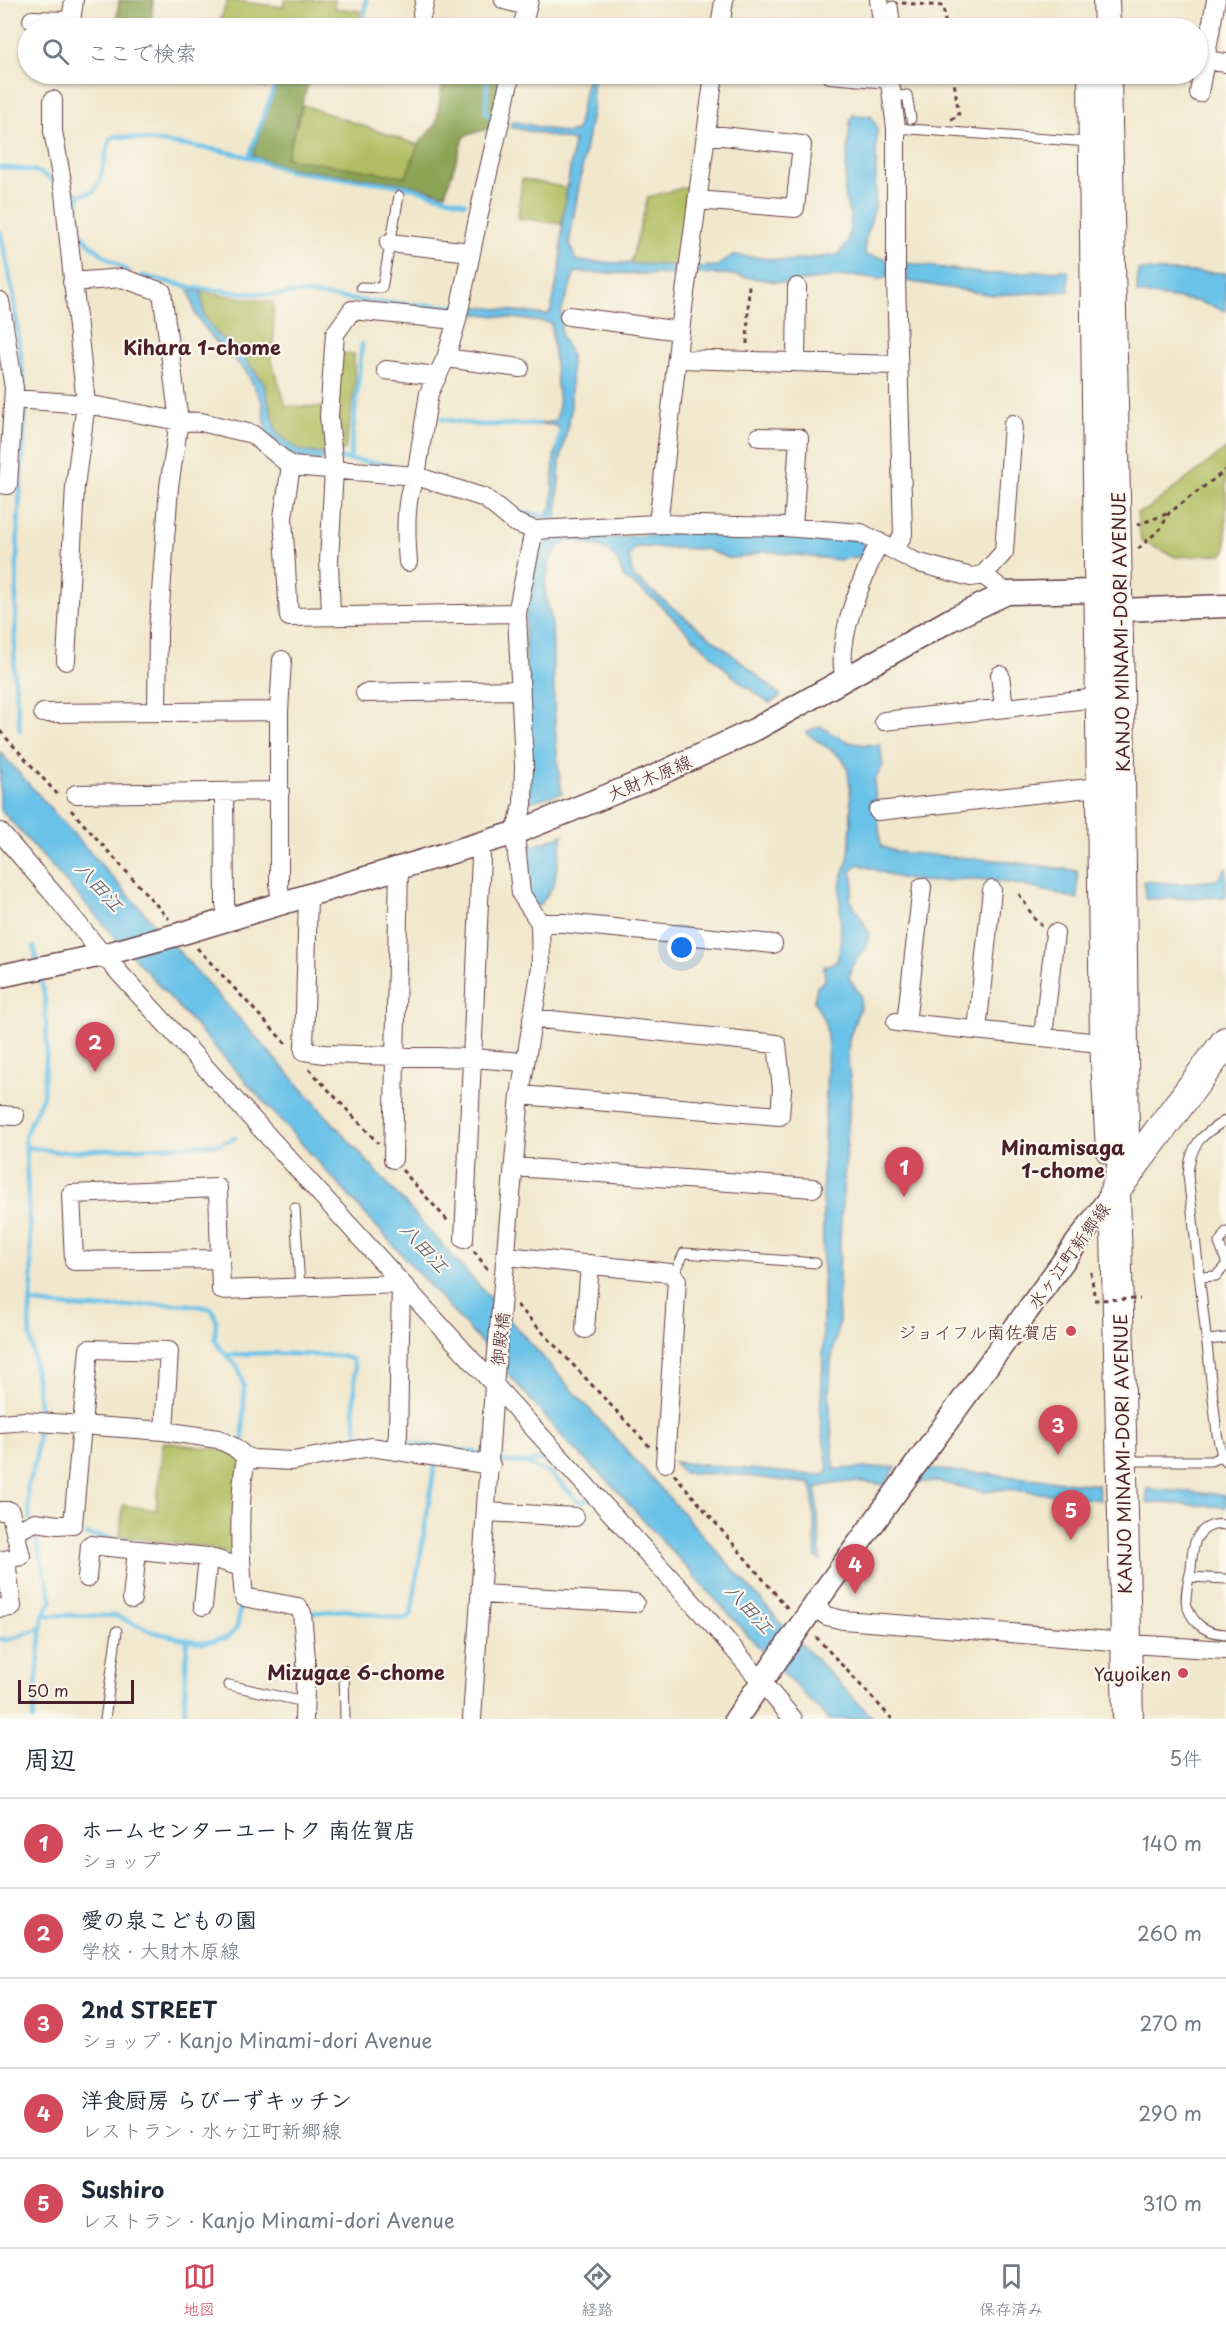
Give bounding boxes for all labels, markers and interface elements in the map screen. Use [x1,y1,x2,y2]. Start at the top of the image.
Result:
search box [18,18,1208,84]
icon: search [39,35,72,68]
text: ここで検索 [87,35,197,68]
district label: Kihara 1-chome [123,332,281,362]
street label: KANJO MINAMI-DORI AVENUE [1104,492,1136,772]
street label: 大財木原線 [602,747,696,807]
water label: 八田江 [69,854,132,919]
your location [667,933,696,962]
pin: 2 [76,1022,115,1072]
district label: Minamisaga 1-chome [1001,1132,1125,1185]
pin: 1 [884,1148,924,1197]
street label: 水ヶ江町新郷線 [1020,1196,1116,1314]
water label: 八田江 [394,1215,457,1280]
street label: 御殿橋 [483,1311,515,1367]
street label: KANJO MINAMI-DORI AVENUE [1106,1314,1138,1594]
place label: ジョイフル南佐賀店 [898,1318,1059,1345]
marker: ジョイフル南佐賀店 [1064,1324,1078,1338]
pin: 3 [1038,1406,1078,1455]
pin: 5 [1052,1490,1090,1540]
pin: 4 [836,1544,874,1594]
water label: 八田江 [719,1576,782,1641]
district label: Mizugae 6-chome [267,1657,445,1687]
place label: Yayoiken [1094,1660,1171,1687]
marker: Yayoiken [1176,1666,1190,1680]
scale bar [18,1677,134,1704]
text: 50 m [27,1678,68,1702]
text: 周辺 [24,1739,76,1778]
text: 5件 [1169,1743,1202,1773]
text: ホームセンターユートク 南佐賀店 [81,1812,416,1845]
text: 1 [39,1828,48,1858]
text: 140 m [1142,1828,1202,1858]
text: ショップ [81,1845,160,1875]
text: 愛の泉こどもの園 [81,1902,257,1935]
text: 2 [36,1918,51,1948]
text: 260 m [1137,1918,1202,1948]
text: 学校 · 大財木原線 [81,1935,240,1965]
text: 2nd STREET [81,1992,217,2025]
text: 3 [37,2008,50,2038]
text: 270 m [1139,2008,1202,2038]
text: ショップ · Kanjo Minami-dori Avenue [81,2025,432,2055]
text: 洋食厨房 らびーずキッチン [81,2082,352,2115]
text: 4 [37,2098,50,2128]
text: 290 m [1138,2098,1202,2128]
text: レストラン · 水ヶ江町新郷線 [81,2115,341,2145]
text: Sushiro [81,2172,164,2205]
text: 5 [37,2188,50,2218]
text: 310 m [1142,2188,1202,2218]
text: レストラン · Kanjo Minami-dori Avenue [81,2205,455,2235]
tab: 地図 [183,2260,216,2320]
tab: 経路 [581,2260,614,2320]
tab: 保存済み [979,2260,1043,2320]

